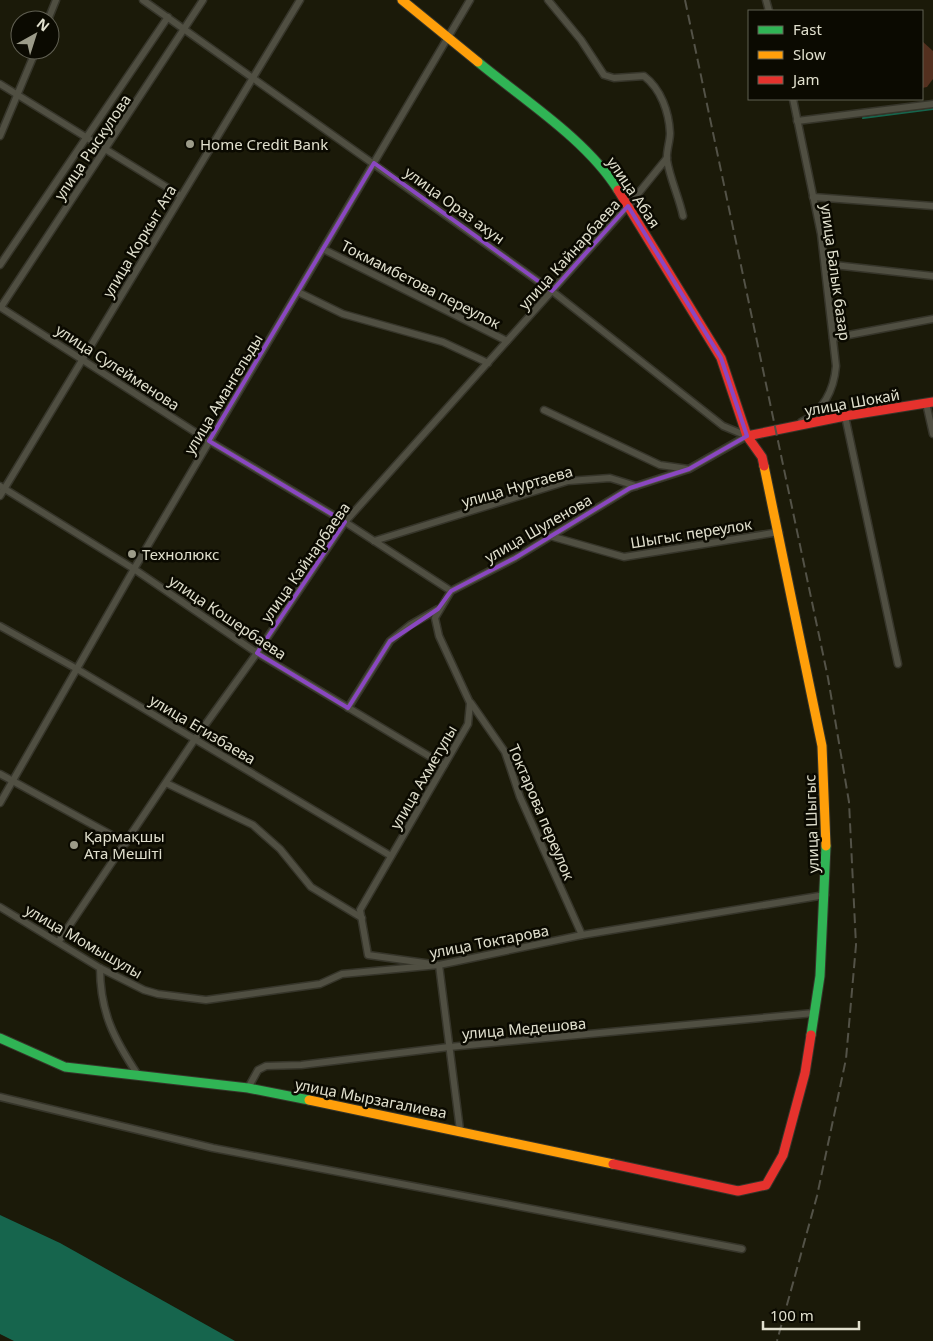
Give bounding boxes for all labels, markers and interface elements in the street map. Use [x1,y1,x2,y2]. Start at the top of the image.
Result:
north arrow [10,10,60,60]
legend [748,10,923,100]
text: N [33,14,54,35]
text: Fast [793,19,822,39]
text: Slow [793,44,826,64]
text: Jam [791,69,820,89]
street label: улица Рыскулова [49,90,135,204]
place label: Home Credit Bank [200,134,328,154]
marker: Home Credit Bank [184,138,196,150]
street label: улица Абая [603,152,665,232]
street label: улица Ораз ахун [401,162,509,248]
street label: улица Коркыт Ата [97,181,181,301]
street label: улица Кайнарбаева [514,194,624,314]
street label: улица Балык базар [816,202,856,342]
street label: Токмамбетова переулок [338,235,504,333]
street label: улица Сулейменова [52,319,184,415]
street label: улица Амангельды [179,330,267,458]
street label: улица Шокай [803,384,901,420]
street label: улица Нуртаева [459,461,575,511]
street label: улица Шуленова [481,489,595,567]
street label: улица Кайнарбаева [256,498,354,626]
street label: Шыгыс переулок [629,513,753,553]
place label: Технолюкс [142,544,219,564]
marker: Технолюкс [126,548,138,560]
street label: улица Кошербаева [165,570,291,664]
street label: улица Егизбаева [146,689,260,769]
street label: улица Ахметулы [385,721,461,833]
street label: Токтарова переулок [504,741,580,883]
street label: улица Шыгыс [799,774,823,874]
place label: Қармақшы Ата Мешіті [84,826,165,863]
marker: Қармақшы Ата Мешіті [68,839,80,851]
street label: улица Момышулы [22,899,146,983]
street label: улица Токтарова [428,920,550,962]
street label: улица Медешова [461,1013,587,1043]
street label: улица Мырзагалиева [293,1073,449,1123]
scale bar [763,1298,859,1330]
text: 100 m [770,1305,814,1325]

